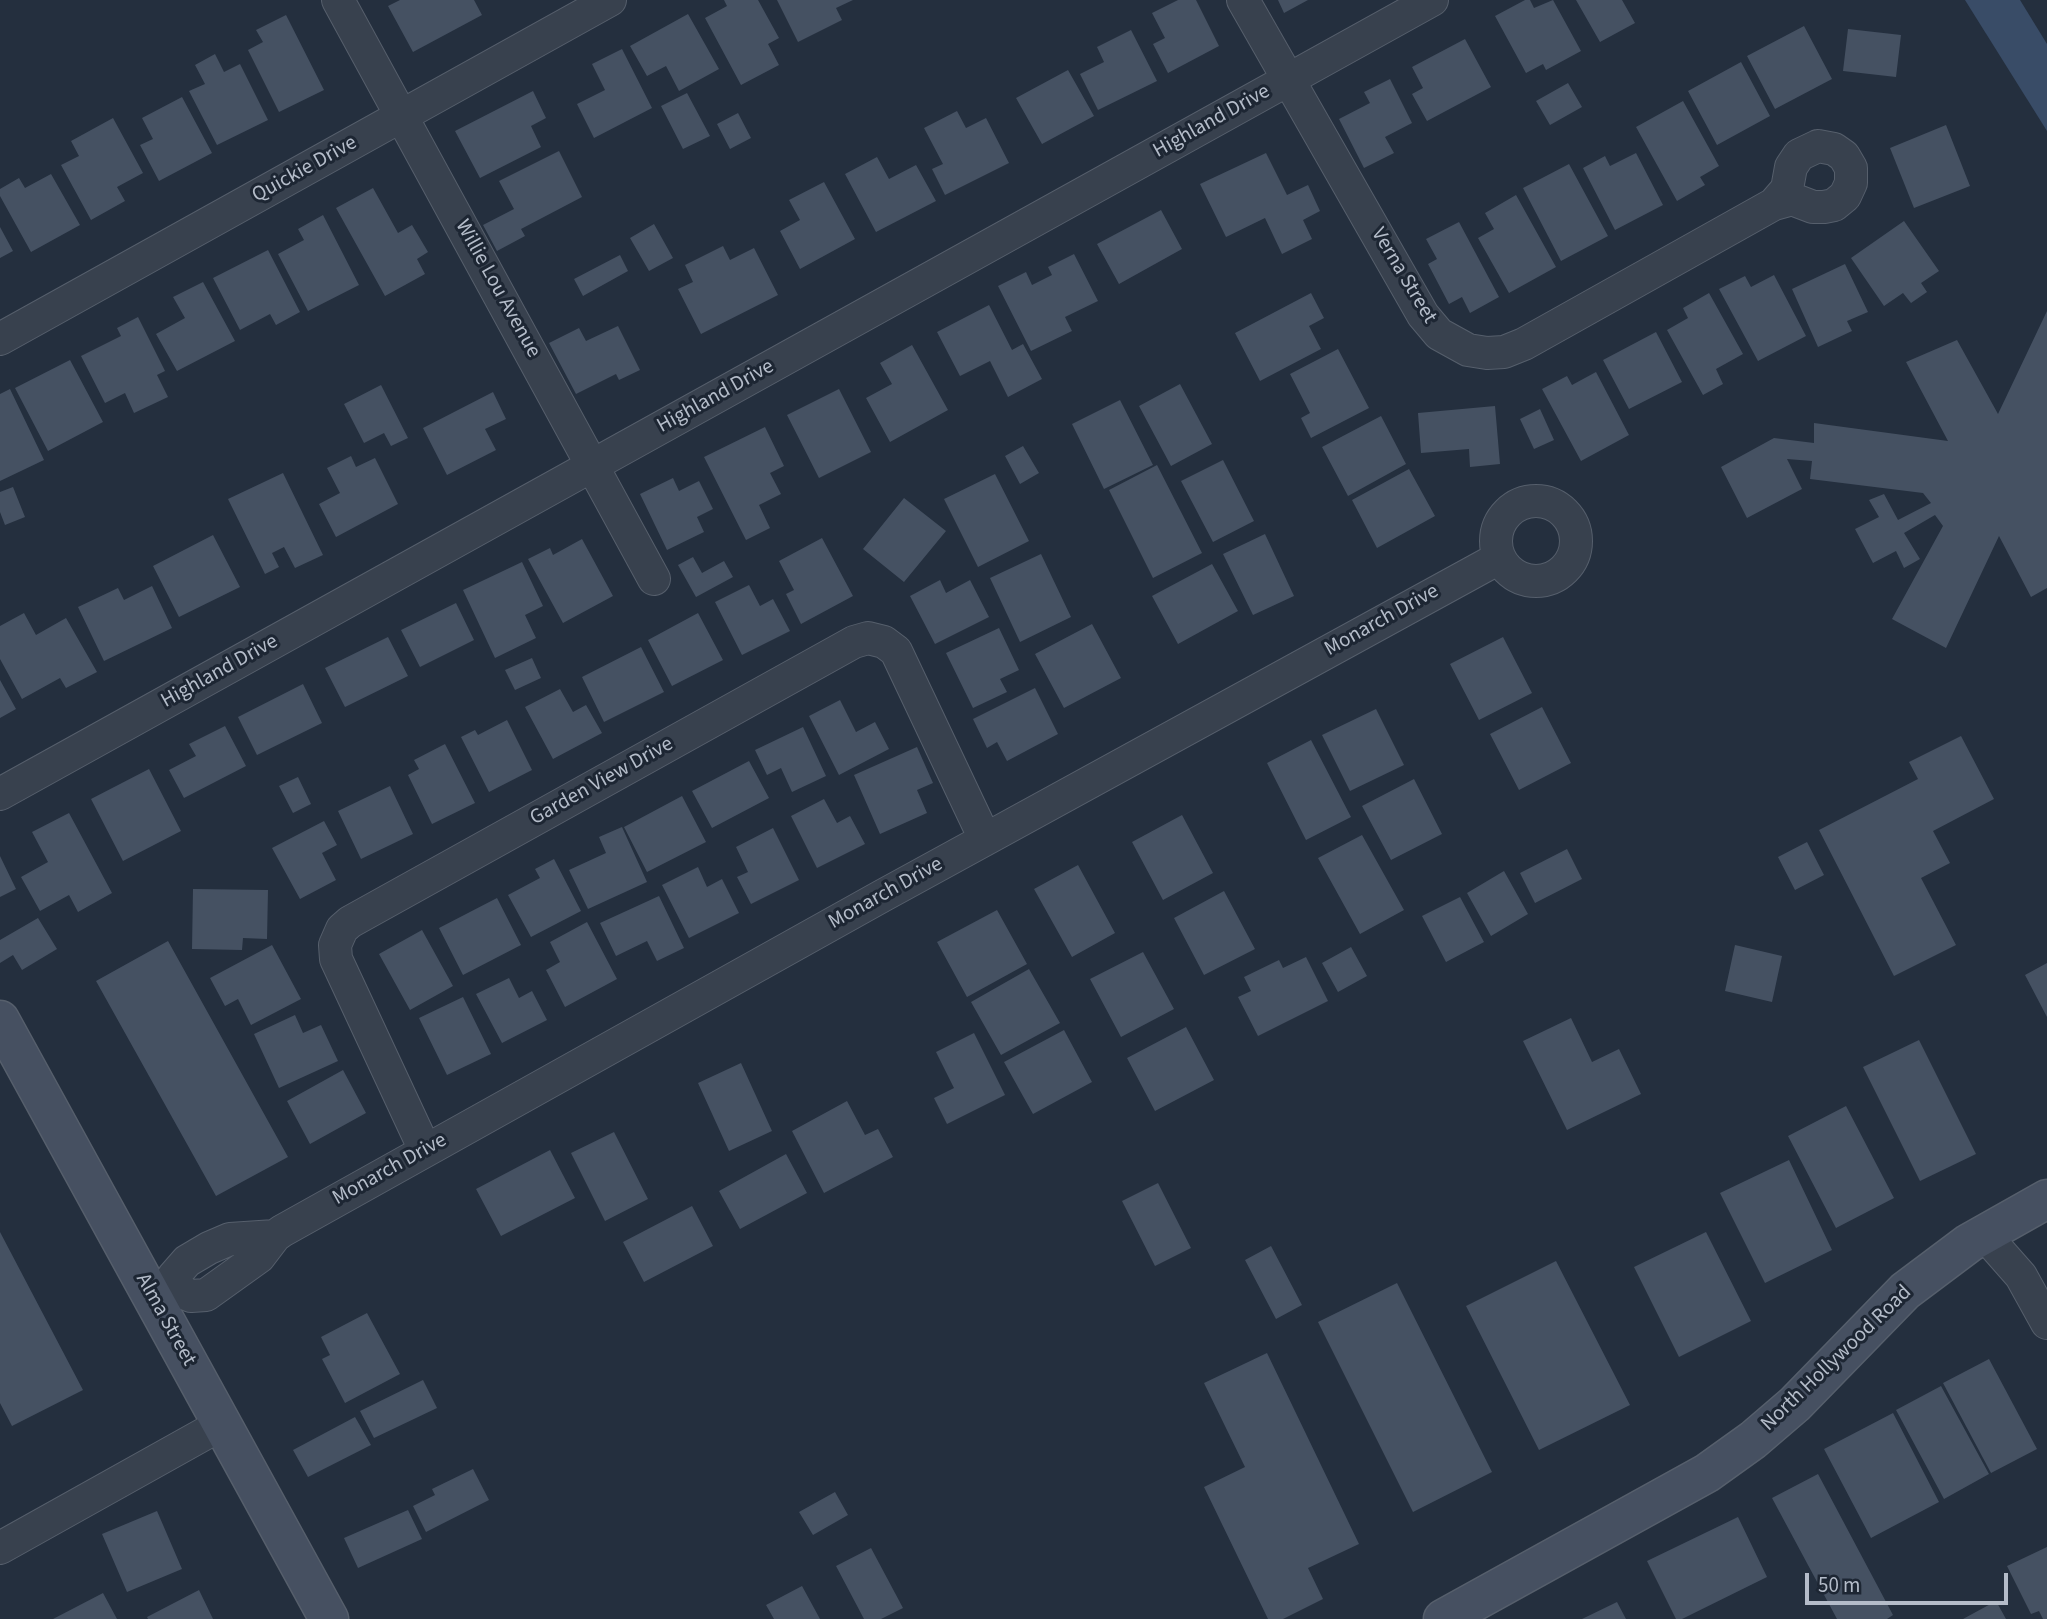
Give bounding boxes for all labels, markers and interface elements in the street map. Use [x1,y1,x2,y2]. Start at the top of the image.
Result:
street label: Highland Drive [1149,80,1275,164]
street label: Quickie Drive [248,131,362,209]
street label: Willie Lou Avenue [449,216,545,362]
street label: Verna Street [1365,224,1441,328]
street label: Highland Drive [653,355,779,439]
street label: Monarch Drive [1321,579,1443,663]
street label: Highland Drive [157,630,283,714]
street label: Garden View Drive [526,732,678,832]
street label: Monarch Drive [825,852,947,936]
street label: Monarch Drive [329,1128,451,1212]
street label: Alma Street [129,1269,201,1371]
street label: North Hollywood Road [1757,1281,1917,1437]
scale bar [1809,1560,2012,1604]
text: 50 m [1818,1570,1860,1600]

